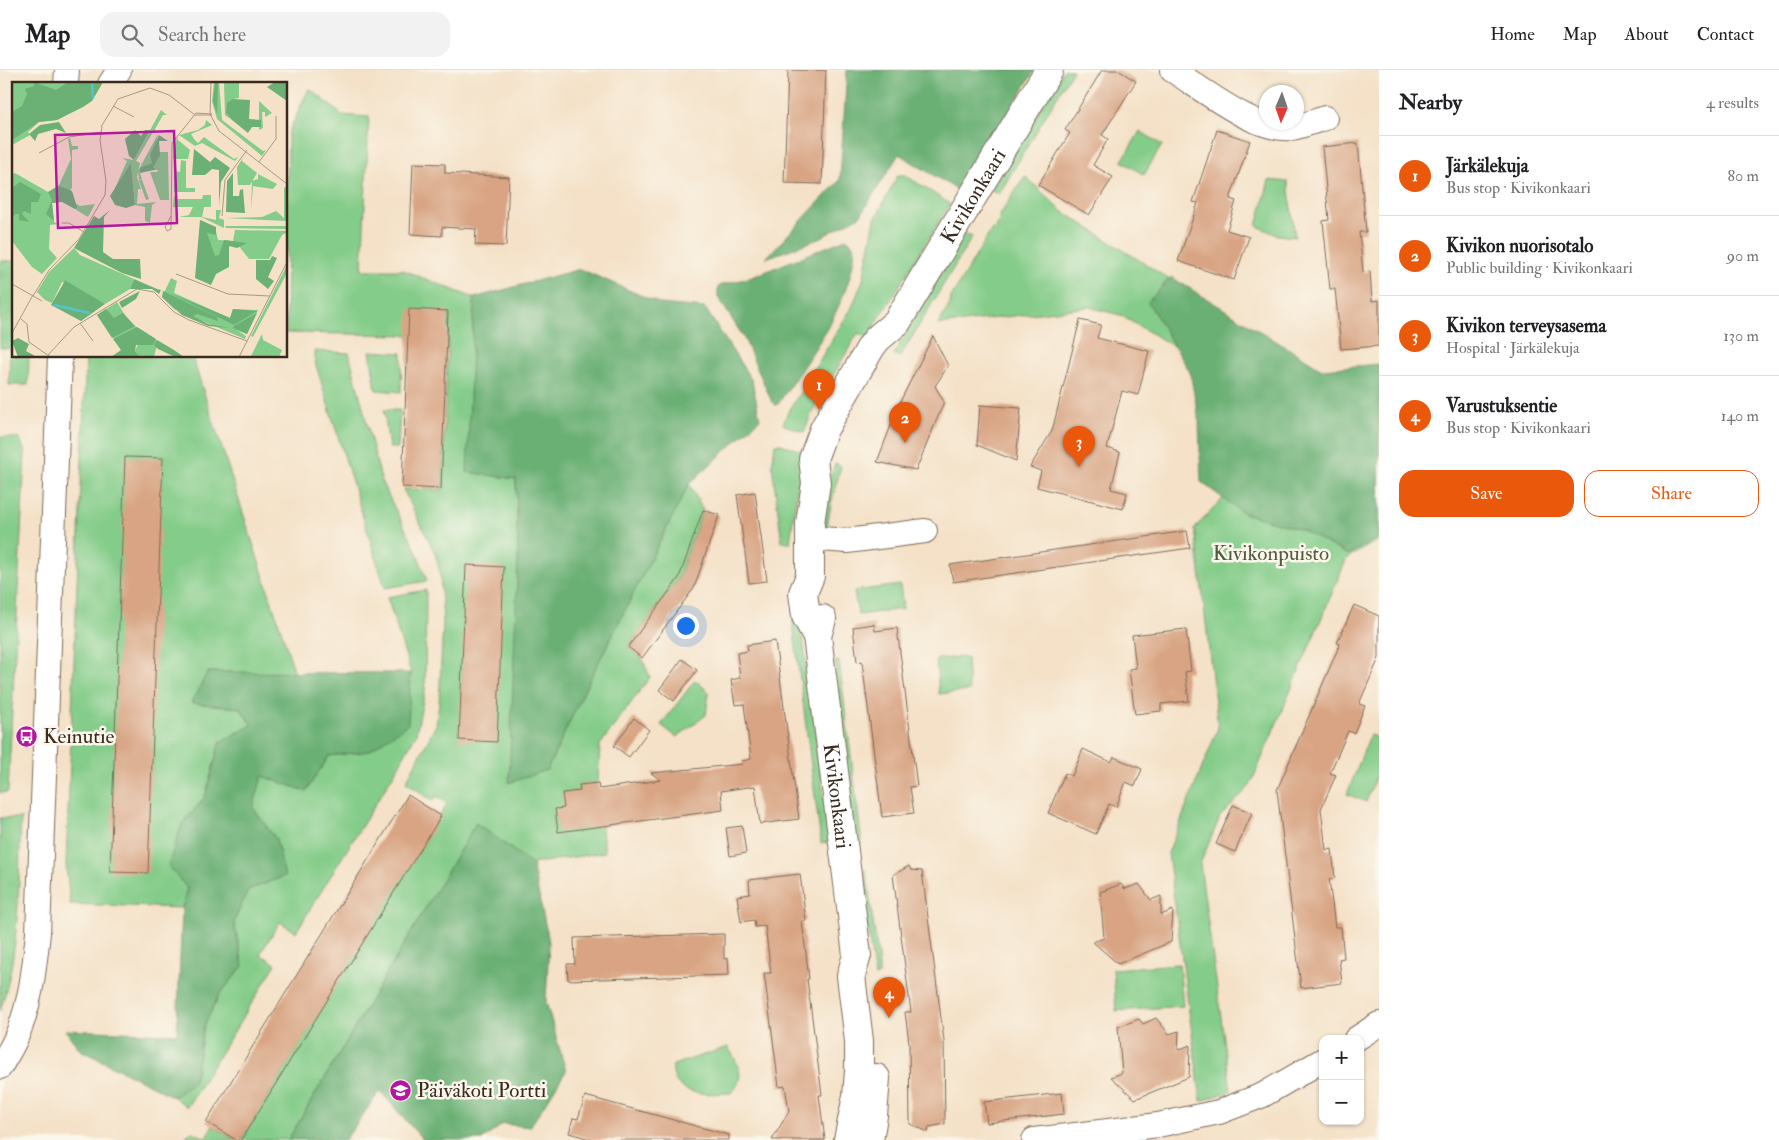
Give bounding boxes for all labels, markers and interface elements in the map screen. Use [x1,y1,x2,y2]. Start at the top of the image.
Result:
search box [100,12,450,57]
text: Map [25,19,70,50]
icon: search [118,21,146,49]
text: Search here [158,23,246,47]
text: Home [1490,23,1535,46]
text: Map [1563,23,1597,46]
text: About [1625,23,1669,46]
text: Contact [1697,23,1754,46]
inset map [12,82,288,358]
north arrow [1259,85,1304,130]
text: Nearby [1399,89,1462,116]
text: 4 results [1706,93,1759,113]
street label: Kivikonkaari [935,143,1013,249]
text: Järkälekuja [1446,154,1529,178]
text: 1 [1412,166,1418,186]
text: 80 m [1728,166,1759,186]
text: Bus stop · Kivikonkaari [1446,178,1591,198]
text: Kivikon nuorisotalo [1446,234,1593,258]
text: 2 [1411,246,1419,266]
text: 90 m [1727,246,1759,266]
text: Public building · Kivikonkaari [1446,258,1633,278]
text: Kivikon terveysasema [1446,314,1606,338]
text: 3 [1412,326,1418,346]
text: 130 m [1723,326,1759,346]
text: Hospital · Järkälekuja [1446,338,1580,358]
pin: 1 [803,369,835,410]
text: Varustuksentie [1446,394,1557,418]
pin: 2 [889,402,921,443]
text: 4 [1411,406,1419,426]
text: 140 m [1721,406,1759,426]
text: Bus stop · Kivikonkaari [1446,418,1591,438]
pin: 3 [1063,426,1095,467]
button: Save [1399,470,1574,517]
button: Share [1584,470,1759,517]
park label: Kivikonpuisto [1213,540,1329,567]
your location [673,613,699,639]
place label: Keinutie [43,723,115,750]
bus stop icon: Keinutie [15,724,39,748]
street label: Kivikonkaari [817,742,857,851]
pin: 4 [873,977,905,1018]
map controls [1319,1035,1364,1125]
button: + [1319,1035,1364,1080]
place label: Päiväkoti Portti [417,1077,547,1104]
school or university icon: Päiväkoti Portti [389,1078,413,1102]
button: − [1319,1080,1364,1125]

